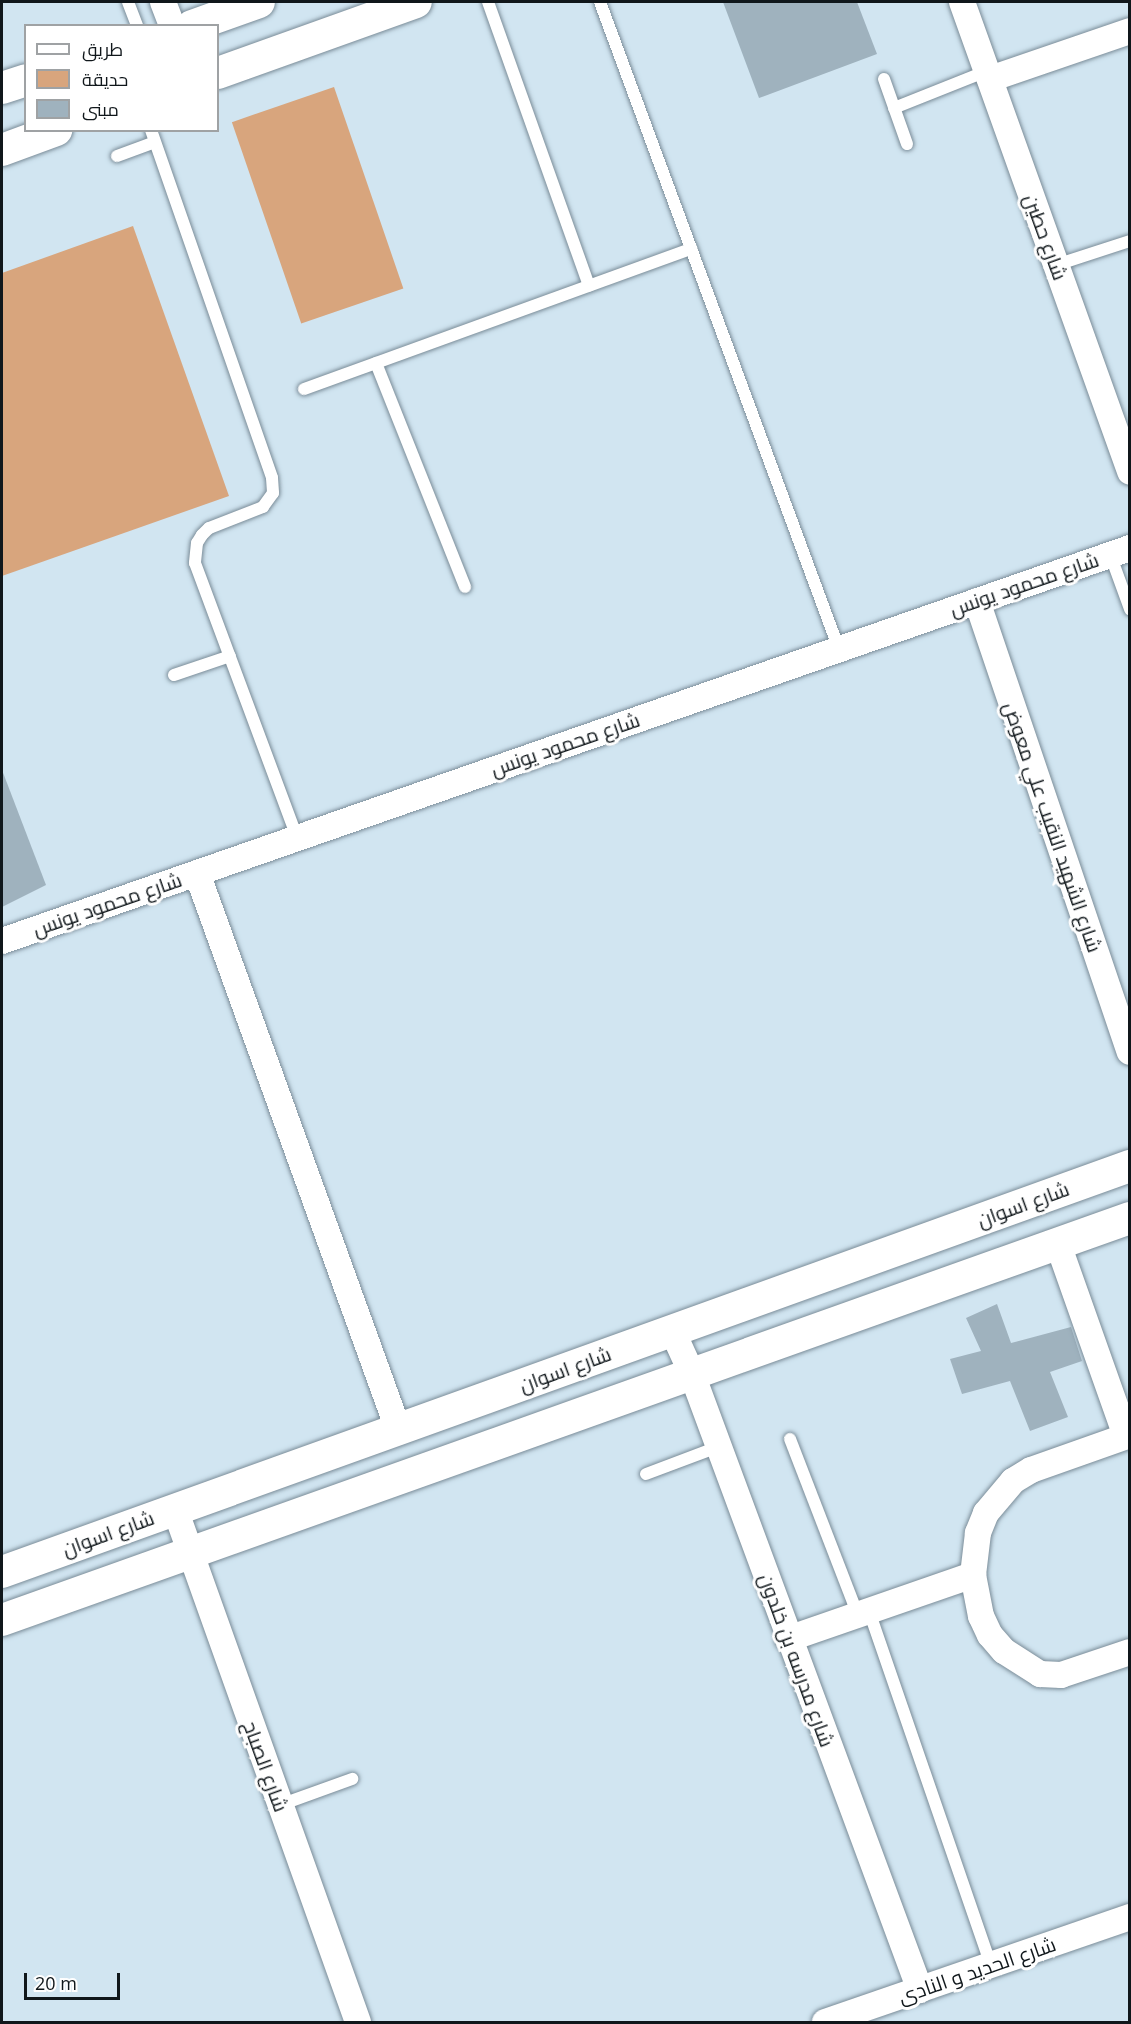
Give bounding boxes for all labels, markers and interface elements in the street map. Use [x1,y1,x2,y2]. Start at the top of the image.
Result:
legend [24,24,219,132]
text: طريق [82,37,123,61]
text: حديقة [82,67,128,91]
text: مبنى [82,97,119,121]
street label: شارع حطين [1019,191,1073,283]
street label: شارع محمود يونس [946,547,1102,621]
street label: شارع الشهيد النقيب علي معوض [999,699,1107,955]
street label: شارع محمود يونس [487,707,643,781]
street label: شارع محمود يونس [29,867,185,941]
street label: شارع اسوان [974,1176,1072,1232]
street label: شارع اسوان [516,1341,614,1397]
street label: شارع اسوان [59,1505,157,1561]
street label: شارع مدرسه بن خلدون [754,1570,840,1750]
street label: شارع الصباح [238,1717,294,1815]
street label: شارع الحديد و النادى [895,1932,1059,2008]
scale bar [27,1961,123,1999]
text: 20 m [35,1971,77,1995]

